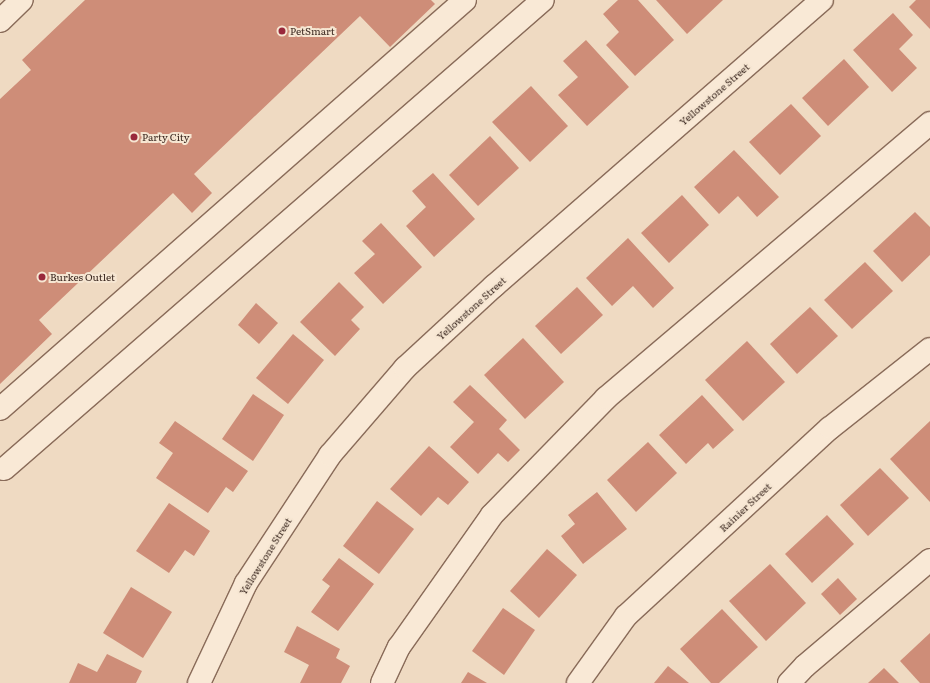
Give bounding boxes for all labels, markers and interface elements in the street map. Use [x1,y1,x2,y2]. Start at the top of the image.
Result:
place label: PetSmart [290,25,335,37]
marker: PetSmart [277,26,287,36]
street label: Yellowstone Street [677,60,751,128]
place label: Party City [142,131,190,143]
marker: Party City [129,132,139,142]
place label: Burkes Outlet [50,271,115,283]
marker: Burkes Outlet [37,272,47,282]
street label: Yellowstone Street [434,274,508,342]
street label: Rainier Street [717,480,773,534]
street label: Yellowstone Street [236,515,294,597]

